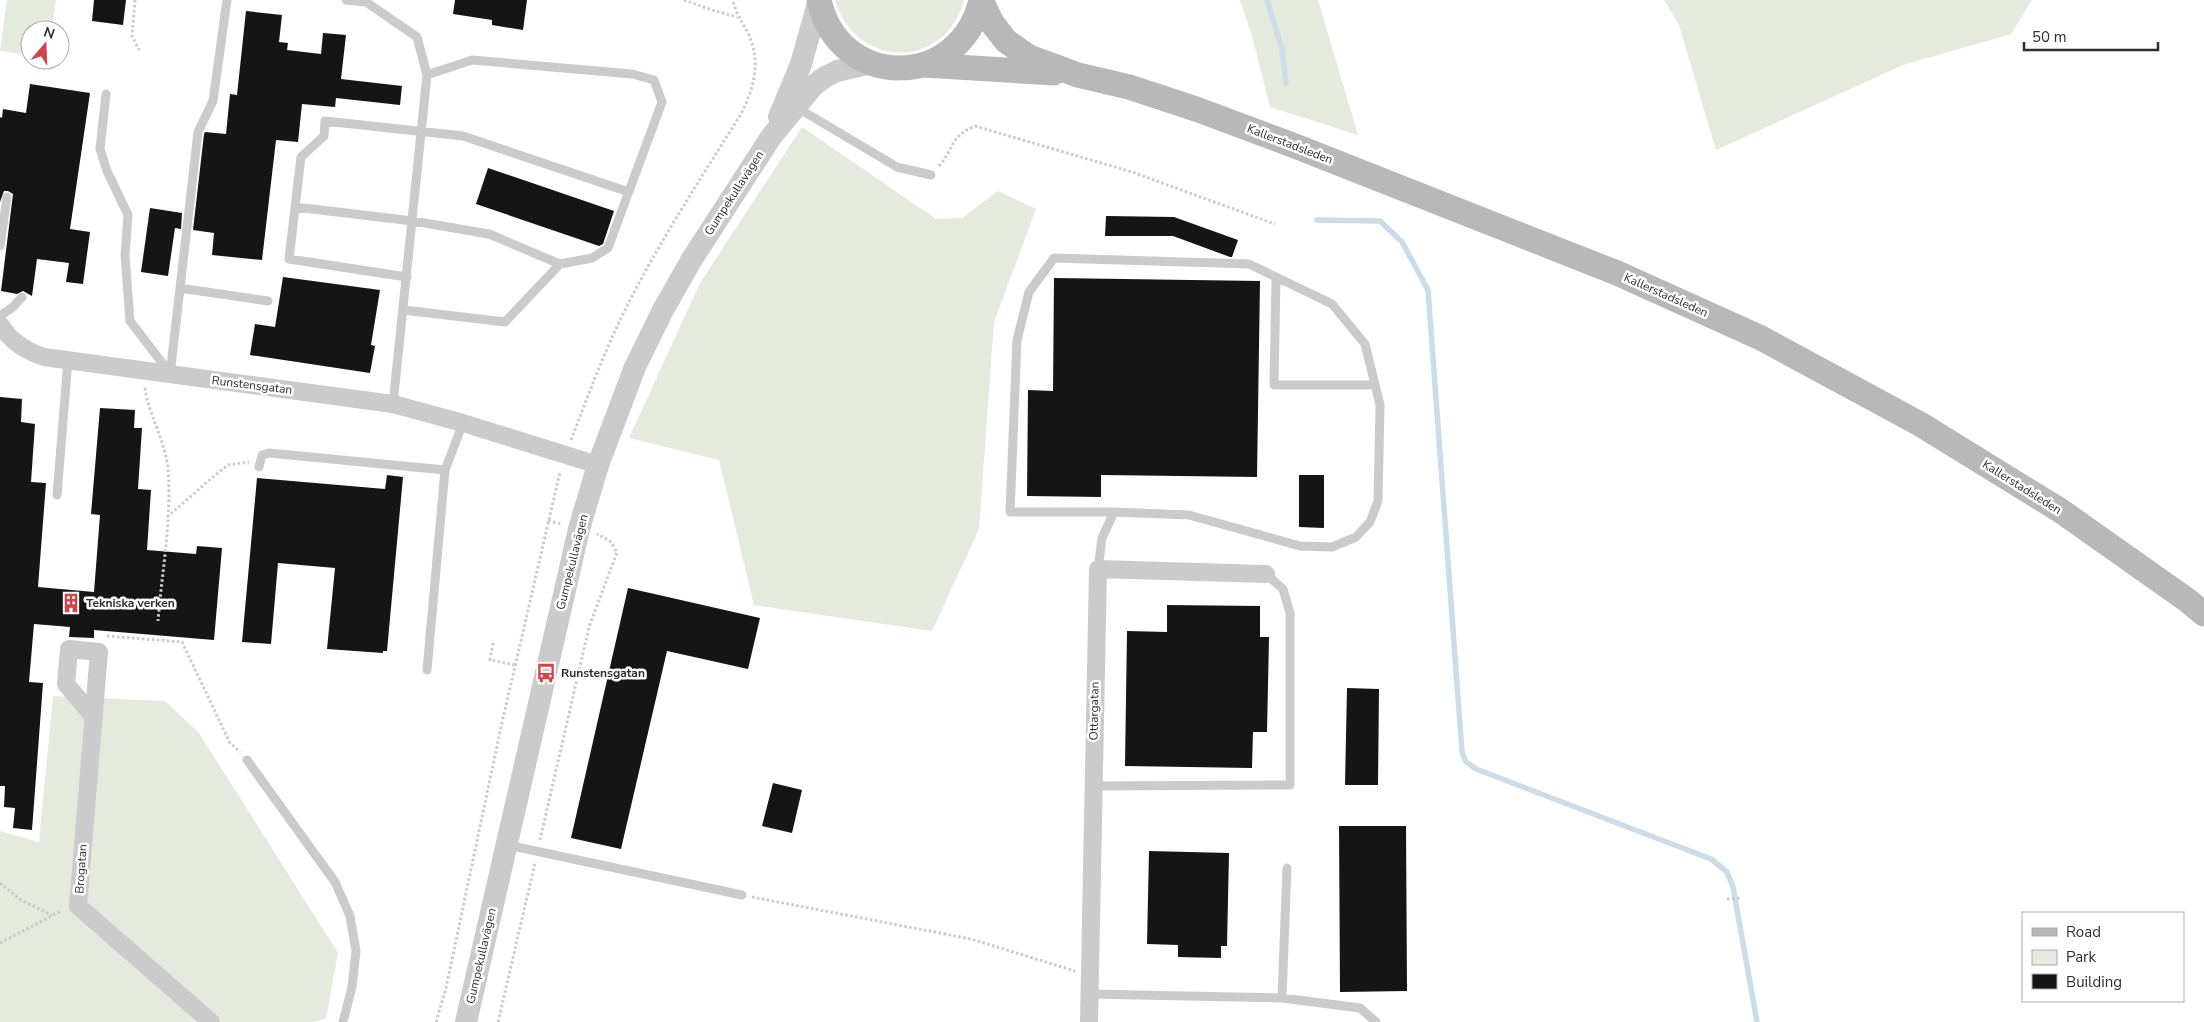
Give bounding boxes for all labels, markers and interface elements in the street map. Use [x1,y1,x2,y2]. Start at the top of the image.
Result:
north arrow [20,20,70,70]
scale bar [2024,20,2158,52]
text: N [41,22,57,44]
text: 50 m [2032,27,2067,47]
street label: Kallerstadsleden [1245,120,1335,168]
street label: Gumpekullavägen [701,148,767,238]
street label: Kallerstadsleden [1621,269,1711,321]
street label: Runstensgatan [211,372,293,398]
street label: Kallerstadsleden [1979,456,2065,518]
street label: Gumpekullavägen [552,513,592,611]
building icon: Tekniska verken [60,592,82,614]
place label: Tekniska verken [86,595,175,611]
bus stop icon: Runstensgatan [535,662,557,684]
place label: Runstensgatan [561,665,645,681]
street label: Ottargatan [1085,681,1103,741]
street label: Brogatan [71,844,91,894]
street label: Gumpekullavägen [462,907,500,1005]
legend [2022,912,2184,1002]
text: Road [2066,922,2101,942]
text: Park [2066,947,2096,967]
text: Building [2066,972,2122,992]

